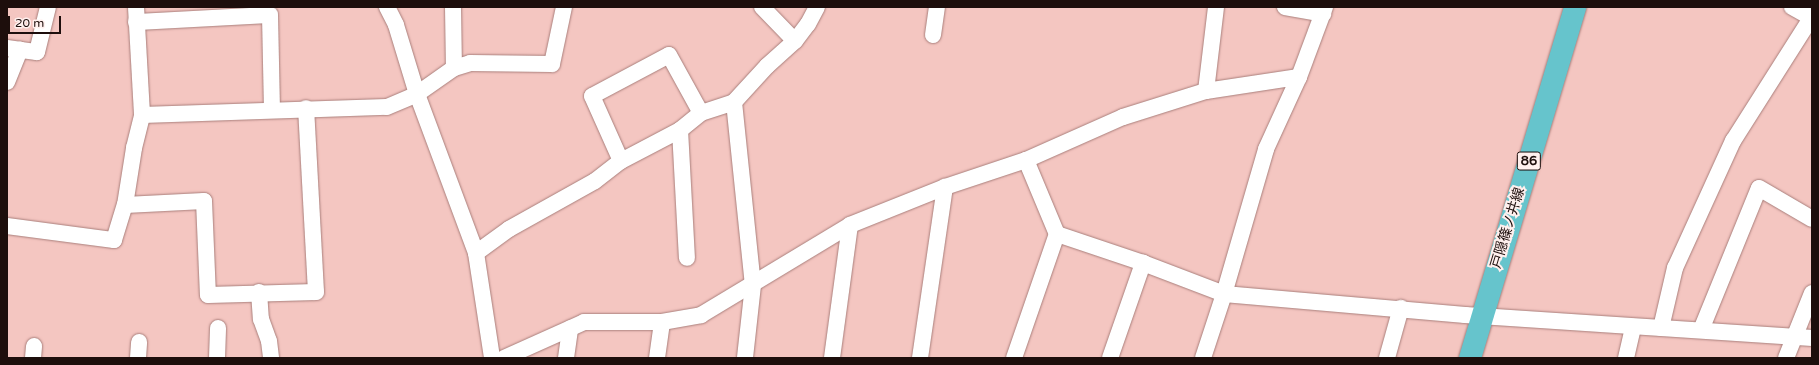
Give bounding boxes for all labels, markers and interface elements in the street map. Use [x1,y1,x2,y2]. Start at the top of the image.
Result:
scale bar [10,8,63,34]
text: 20 m [15,16,44,30]
road number: 86 [1516,150,1542,172]
street label: 戸隠篠ノ井線 [1488,185,1528,271]

